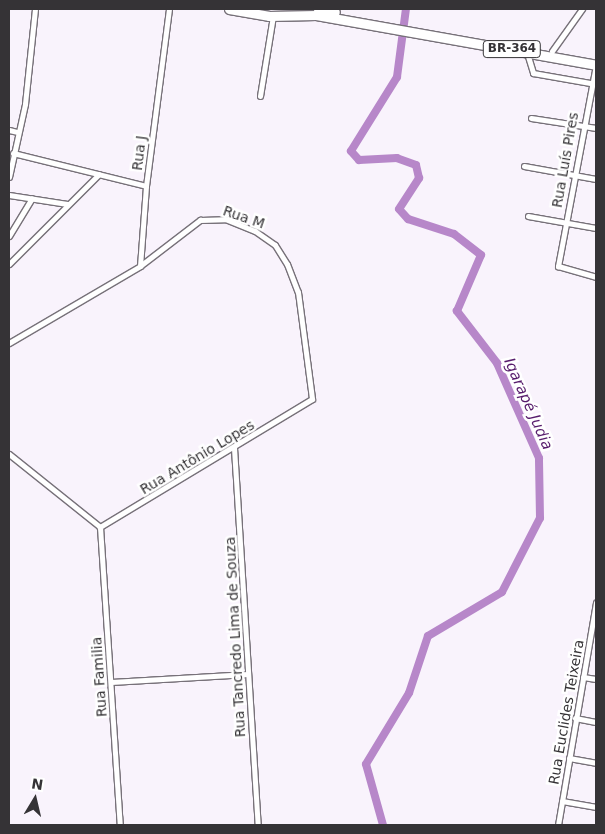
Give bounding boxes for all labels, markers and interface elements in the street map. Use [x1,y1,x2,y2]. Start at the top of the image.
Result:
road number: BR-364 [482,40,542,59]
street label: Rua Luís Pires [548,111,582,209]
street label: Rua J [129,135,149,171]
street label: Rua M [221,202,267,232]
water label: Igarapé Judia [500,355,556,453]
street label: Rua Antônio Lopes [137,416,257,498]
street label: Rua Tancredo Lima de Souza [221,536,249,738]
street label: Rua Familia [88,636,110,718]
street label: Rua Euclides Teixeira [545,638,587,786]
north arrow [10,774,60,824]
text: N [30,775,44,793]

